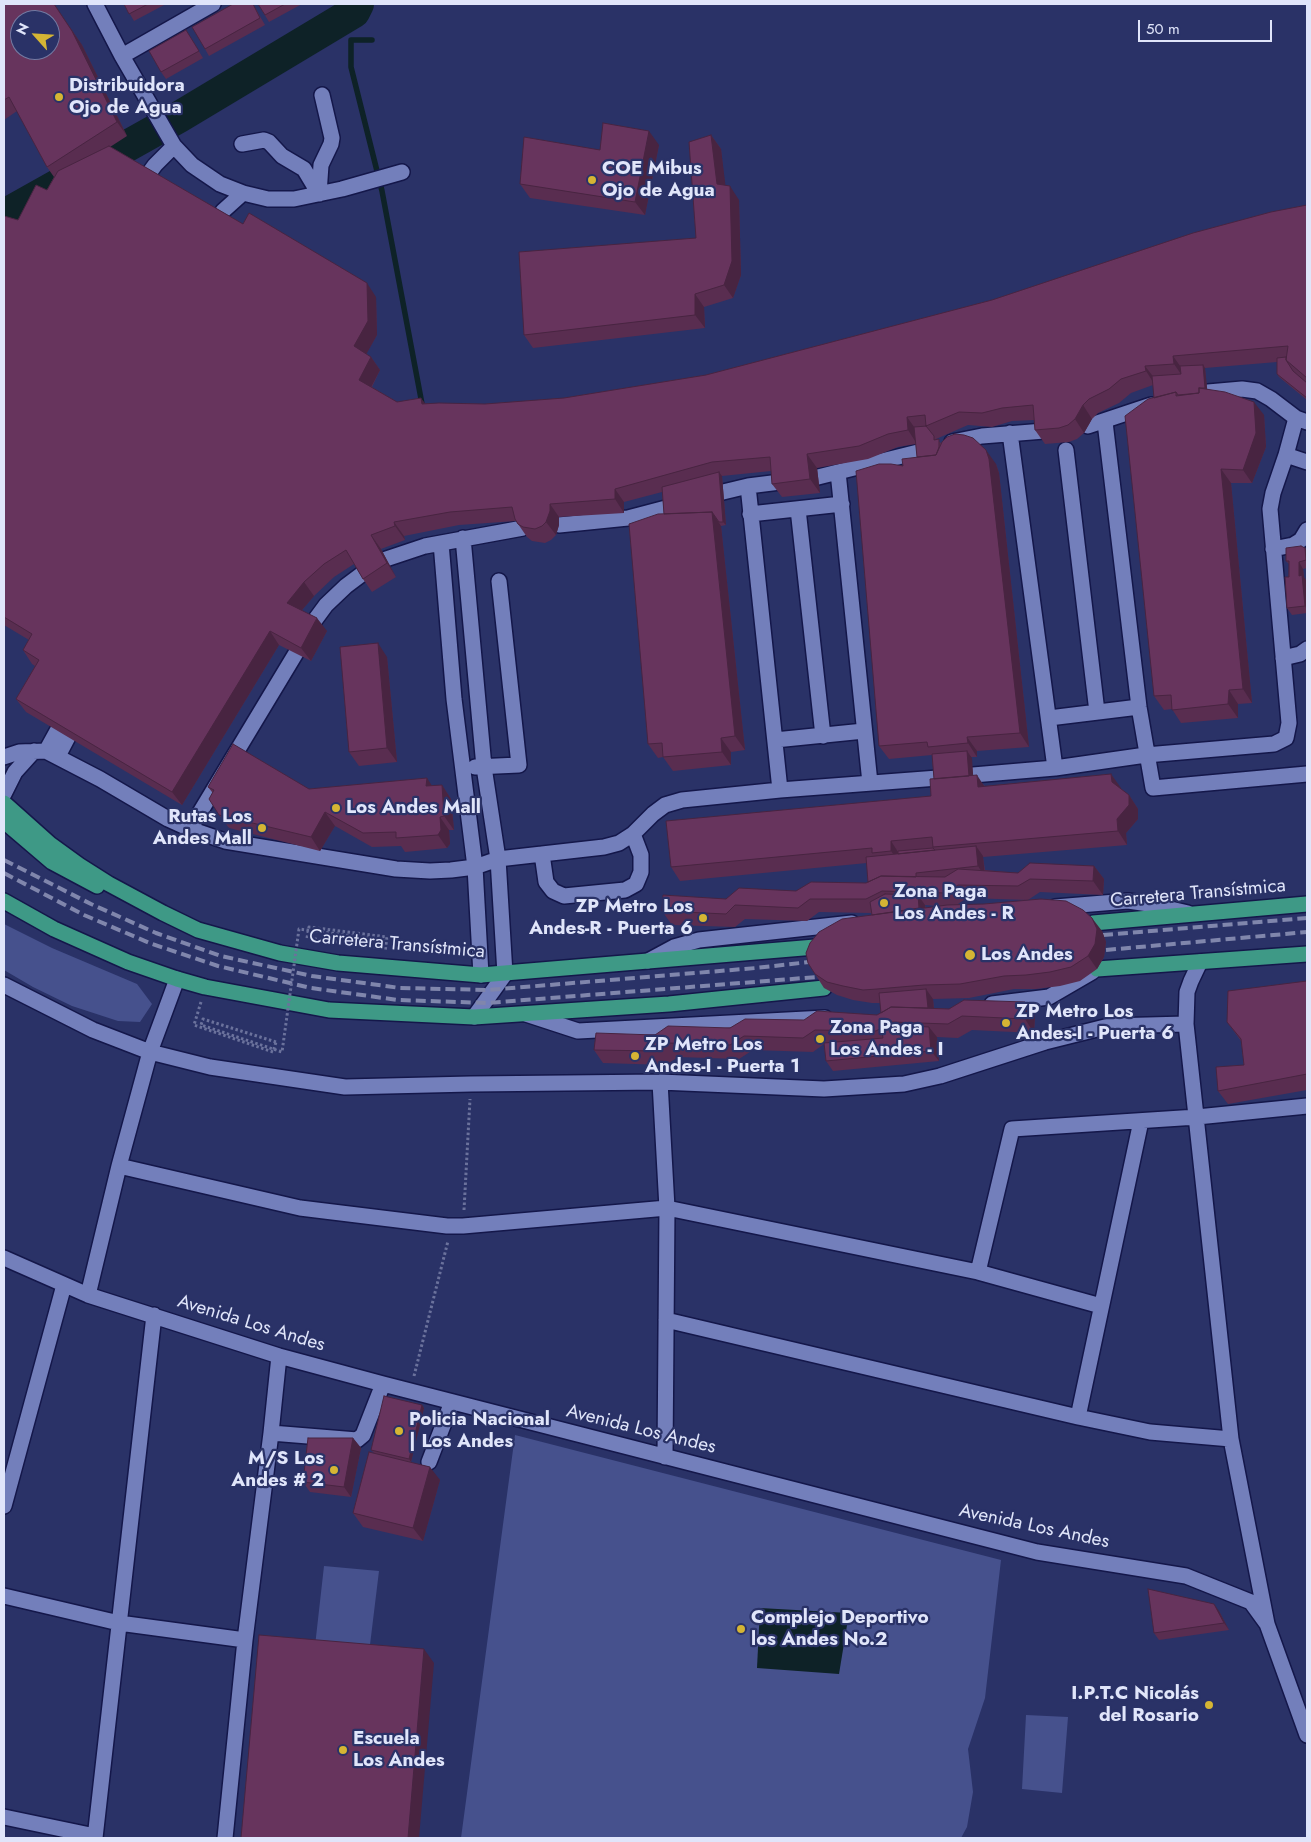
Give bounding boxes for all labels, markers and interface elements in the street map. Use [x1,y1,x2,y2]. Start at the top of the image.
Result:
north arrow [10,10,60,60]
scale bar [1141,10,1275,42]
text: 50 m [1146,18,1180,40]
text: N [11,19,34,38]
place label: Distribuidora Ojo de Agua [69,75,185,119]
marker: Distribuidora Ojo de Agua [53,91,65,103]
place label: COE Mibus Ojo de Agua [602,158,715,202]
marker: COE Mibus Ojo de Agua [586,174,598,186]
place label: Los Andes Mall [346,797,481,819]
marker: Los Andes Mall [330,802,342,814]
place label: Rutas Los Andes Mall [153,806,252,850]
marker: Rutas Los Andes Mall [256,822,268,834]
street label: Carretera Transístmica [1109,875,1287,913]
place label: Zona Paga Los Andes - R [894,881,1014,925]
place label: ZP Metro Los Andes-R - Puerta 6 [529,896,693,940]
marker: Zona Paga Los Andes - R [878,897,890,909]
marker: ZP Metro Los Andes-R - Puerta 6 [697,912,709,924]
street label: Carretera Transístmica [308,926,486,964]
place label: Los Andes [981,944,1073,966]
marker: Los Andes [963,948,977,962]
place label: ZP Metro Los Andes-I - Puerta 6 [1016,1001,1174,1045]
place label: Zona Paga Los Andes - I [830,1017,943,1061]
marker: ZP Metro Los Andes-I - Puerta 6 [1000,1017,1012,1029]
marker: Zona Paga Los Andes - I [814,1033,826,1045]
place label: ZP Metro Los Andes-I - Puerta 1 [645,1034,800,1078]
marker: ZP Metro Los Andes-I - Puerta 1 [629,1050,641,1062]
street label: Avenida Los Andes [174,1291,328,1357]
street label: Avenida Los Andes [564,1400,718,1460]
place label: Policia Nacional | Los Andes [409,1409,550,1453]
marker: Policia Nacional | Los Andes [393,1425,405,1437]
place label: M/S Los Andes # 2 [231,1448,324,1492]
marker: M/S Los Andes # 2 [328,1464,340,1476]
street label: Avenida Los Andes [957,1500,1111,1554]
place label: Complejo Deportivo los Andes No.2 [751,1607,929,1651]
marker: Complejo Deportivo los Andes No.2 [735,1623,747,1635]
place label: I.P.T.C Nicolás del Rosario [1071,1683,1199,1727]
marker: I.P.T.C Nicolás del Rosario [1203,1699,1215,1711]
place label: Escuela Los Andes [353,1728,445,1772]
marker: Escuela Los Andes [337,1744,349,1756]

